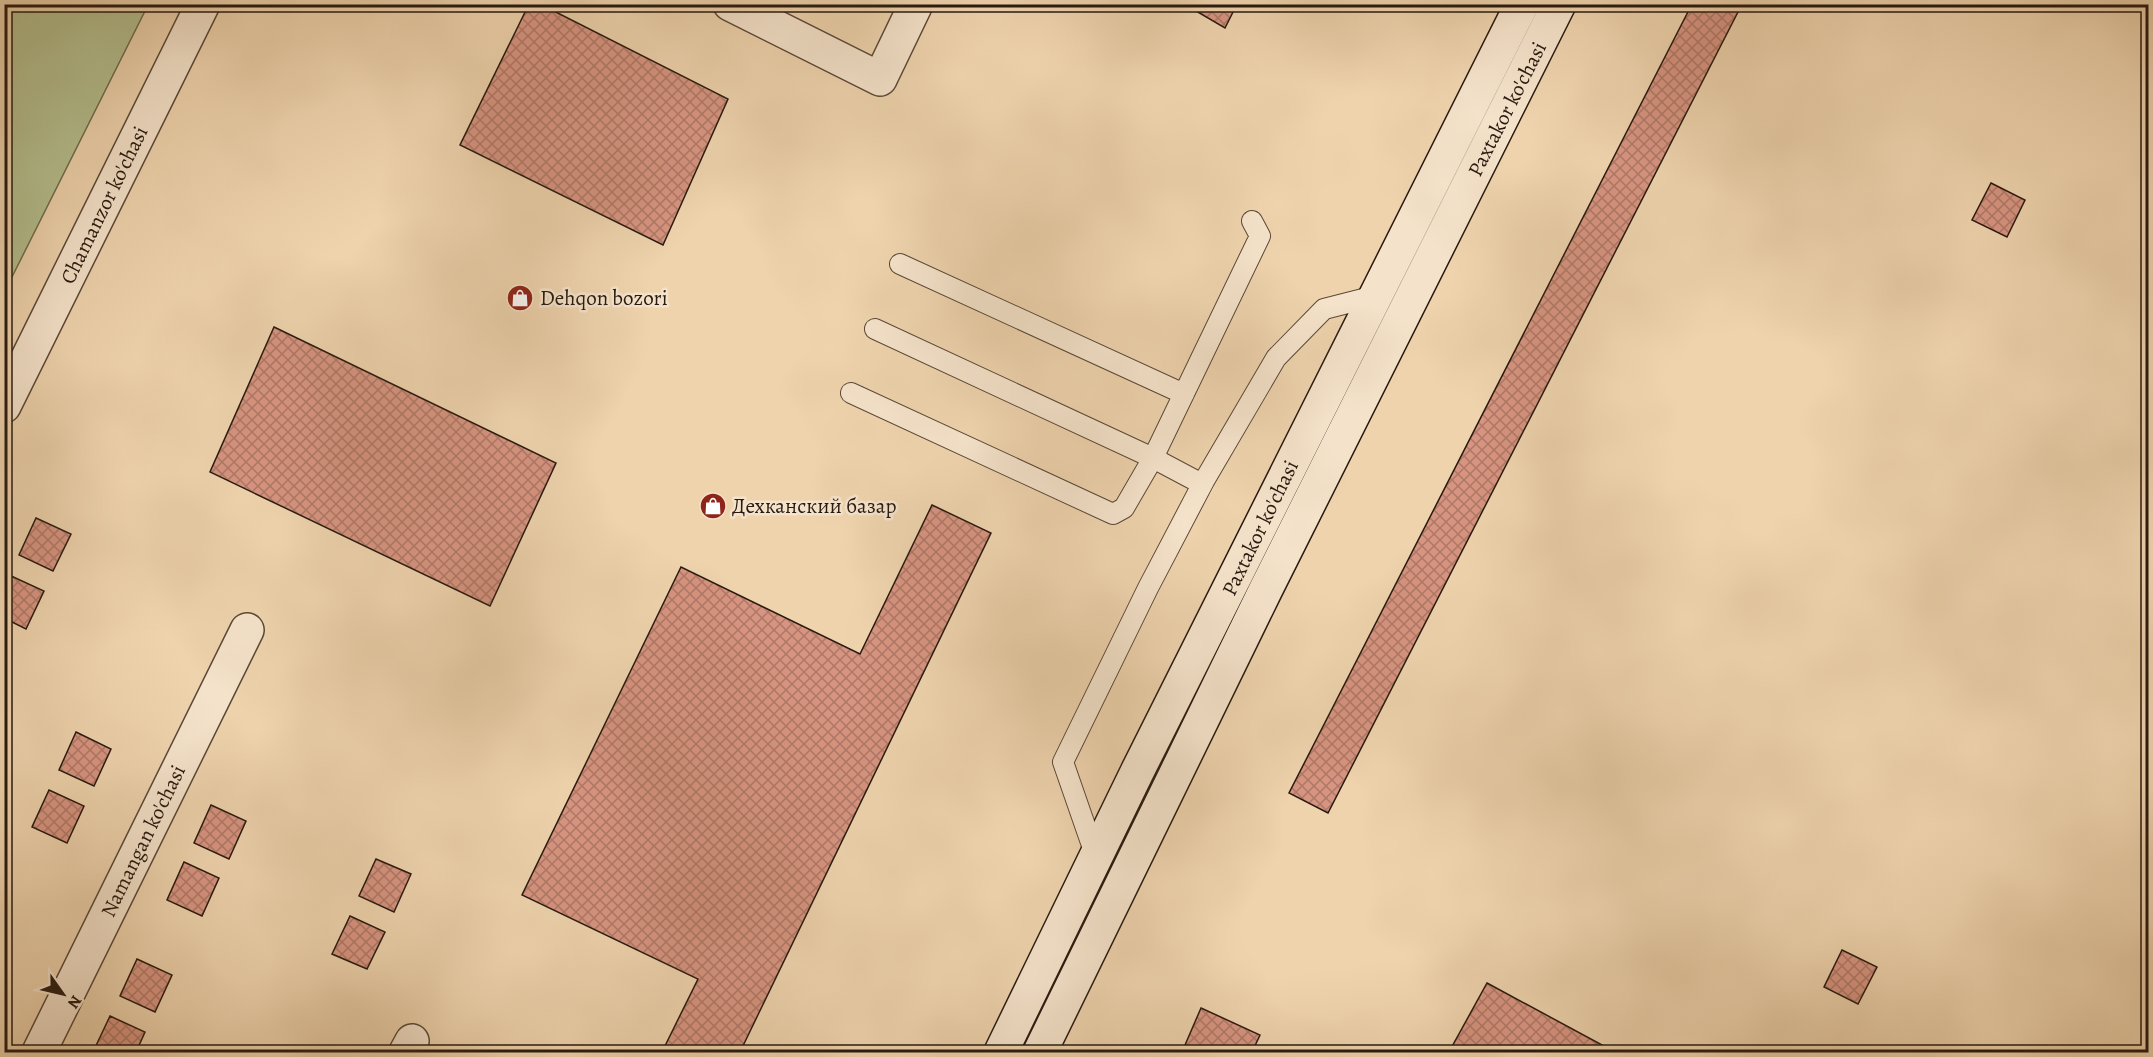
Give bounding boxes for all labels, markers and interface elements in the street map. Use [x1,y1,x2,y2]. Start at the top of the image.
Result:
street label: Paxtakor ko'chasi [1461,37,1553,181]
street label: Chamanzor ko'chasi [54,121,154,289]
shop icon: Dehqon bozori [505,283,535,313]
place label: Dehqon bozori [540,284,668,312]
street label: Paxtakor ko'chasi [1215,456,1305,600]
shop icon: Дехканский базар [698,491,728,521]
place label: Дехканский базар [732,492,896,520]
street label: Namangan ko'chasi [94,760,192,922]
north arrow [33,964,93,1024]
text: N [62,991,87,1013]

